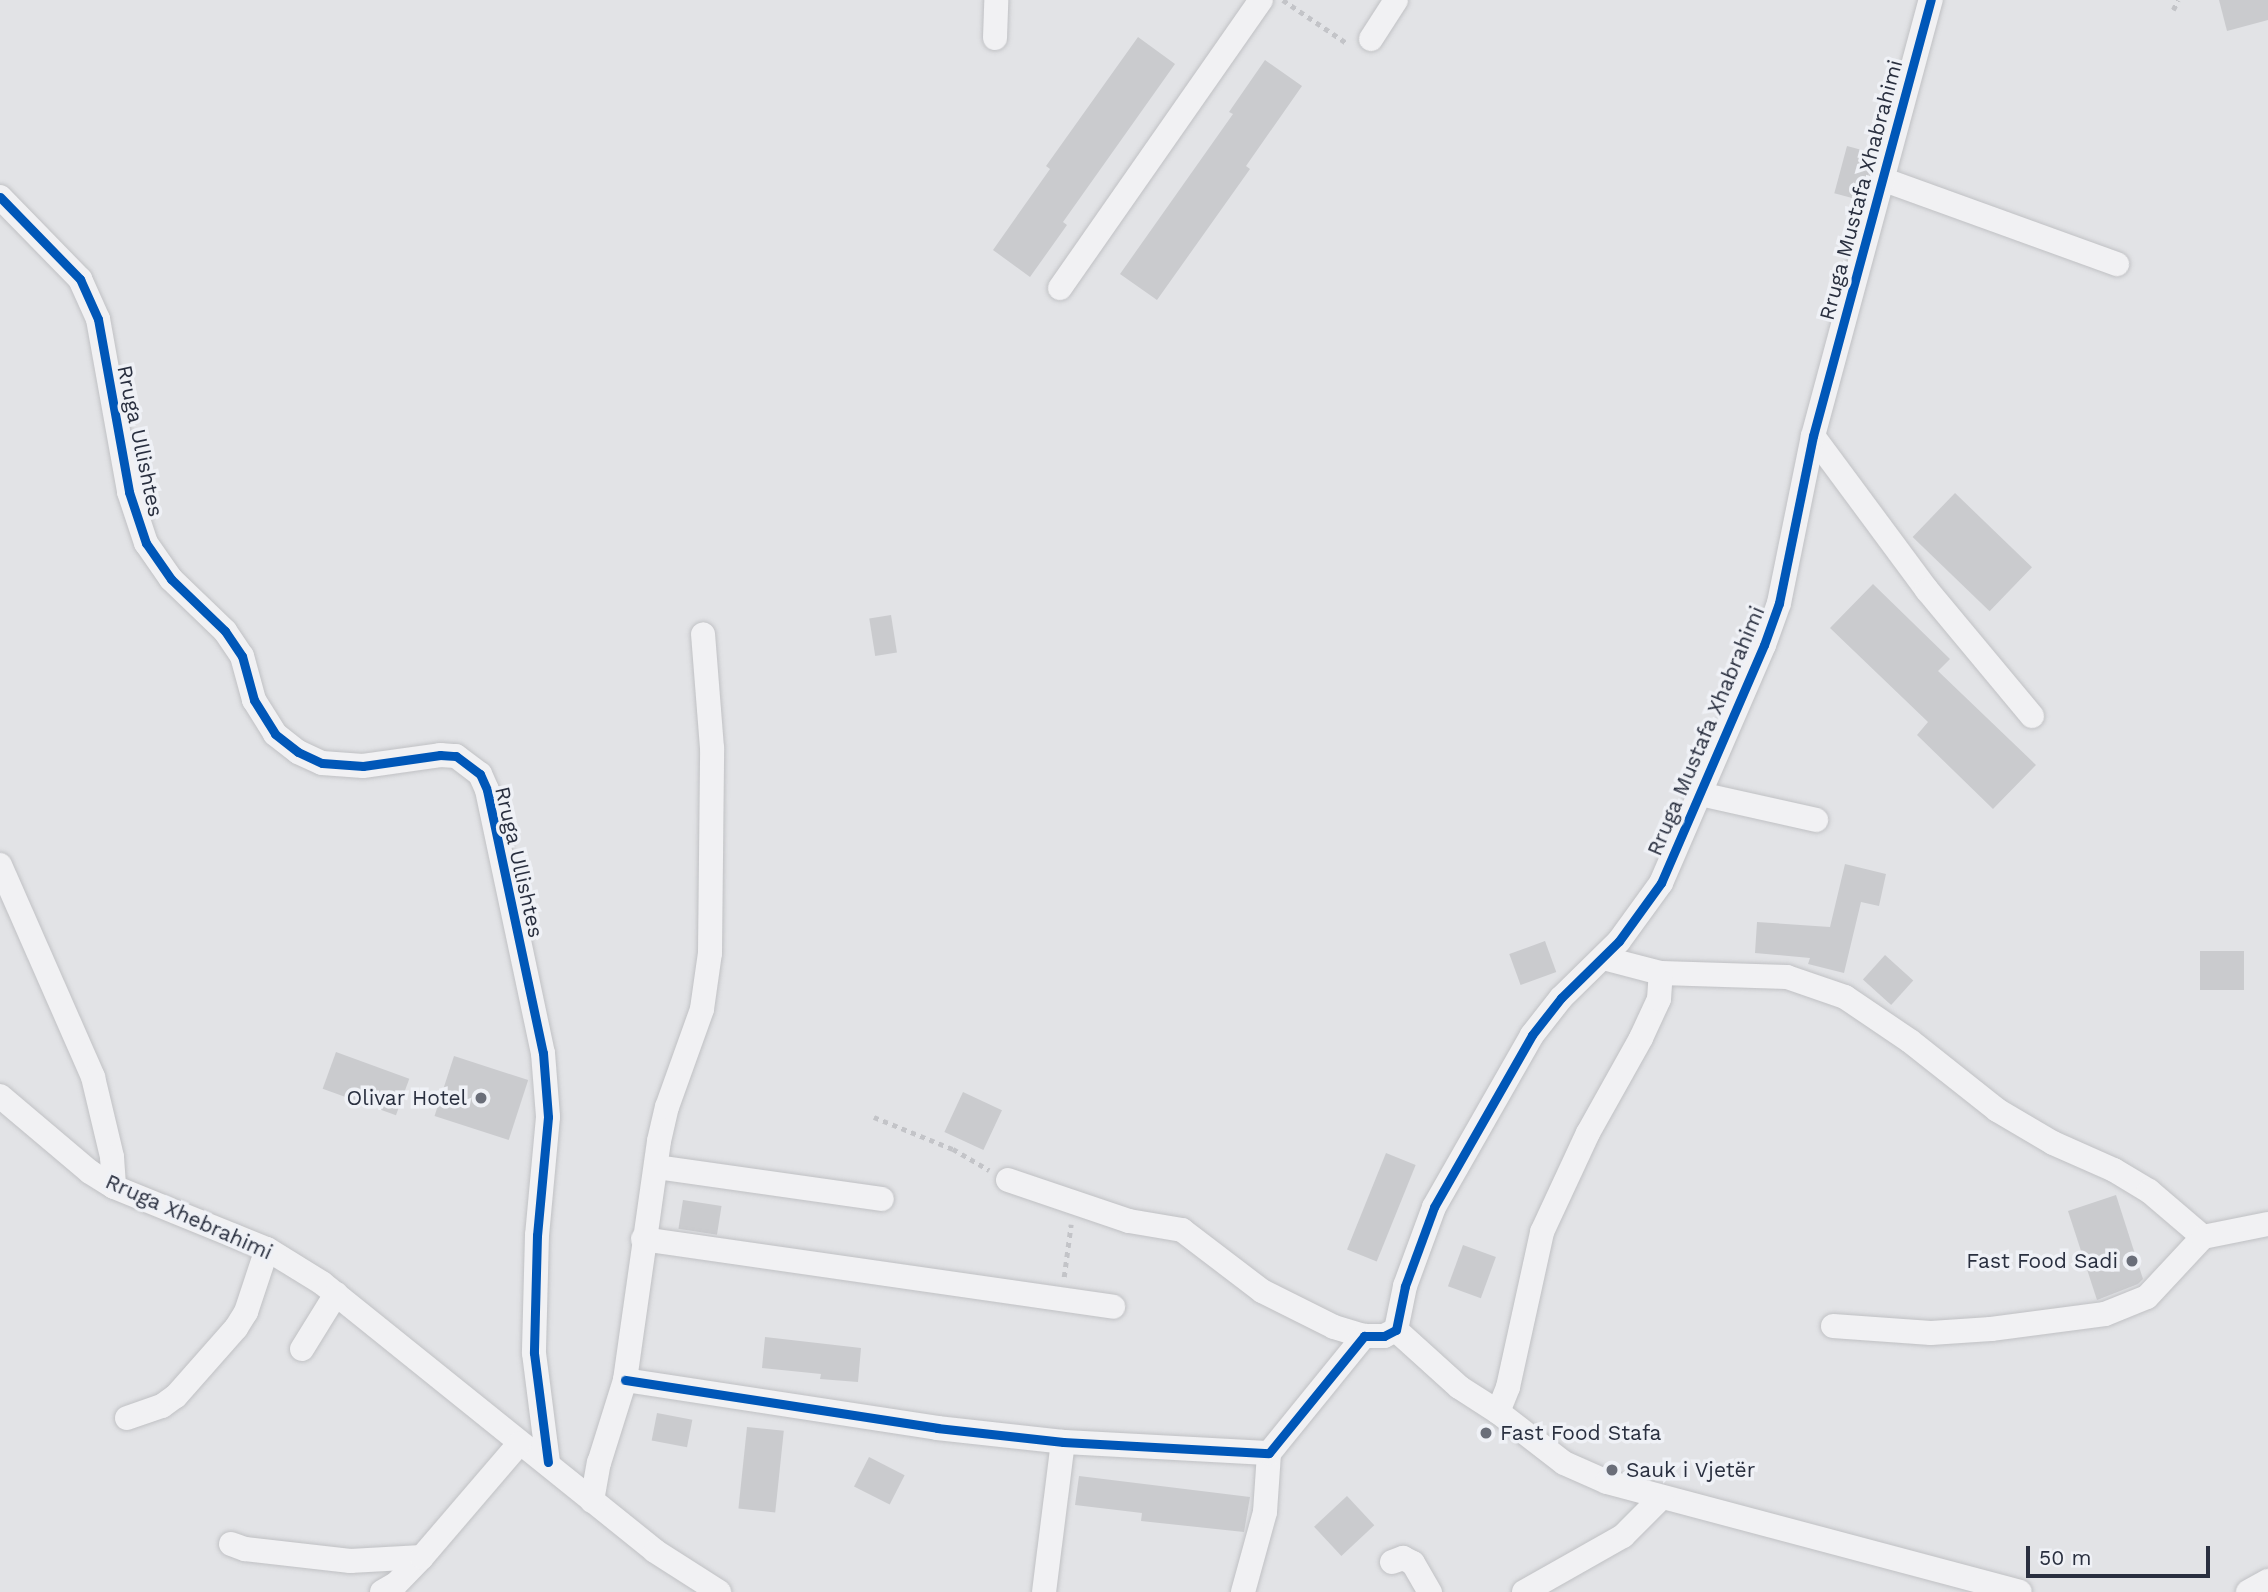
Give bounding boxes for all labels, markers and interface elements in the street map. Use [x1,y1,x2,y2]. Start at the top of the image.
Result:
street label: Rruga Mustafa Xhabrahimi [1814,57,1908,323]
street label: Rruga Ullishtes [112,363,168,519]
street label: Rruga Mustafa Xhabrahimi [1642,602,1770,860]
street label: Rruga Ullishtes [489,784,549,940]
place label: Olivar Hotel [346,1085,467,1111]
marker: Olivar Hotel [473,1090,489,1106]
street label: Rruga Xhebrahimi [101,1169,277,1265]
place label: Fast Food Sadi [1966,1248,2118,1274]
marker: Fast Food Sadi [2124,1253,2140,1269]
place label: Fast Food Stafa [1500,1420,1661,1446]
marker: Fast Food Stafa [1478,1425,1494,1441]
place label: Sauk i Vjetër [1626,1457,1756,1483]
marker: Sauk i Vjetër [1604,1462,1620,1478]
scale bar [2030,1532,2214,1576]
text: 50 m [2039,1545,2091,1570]

